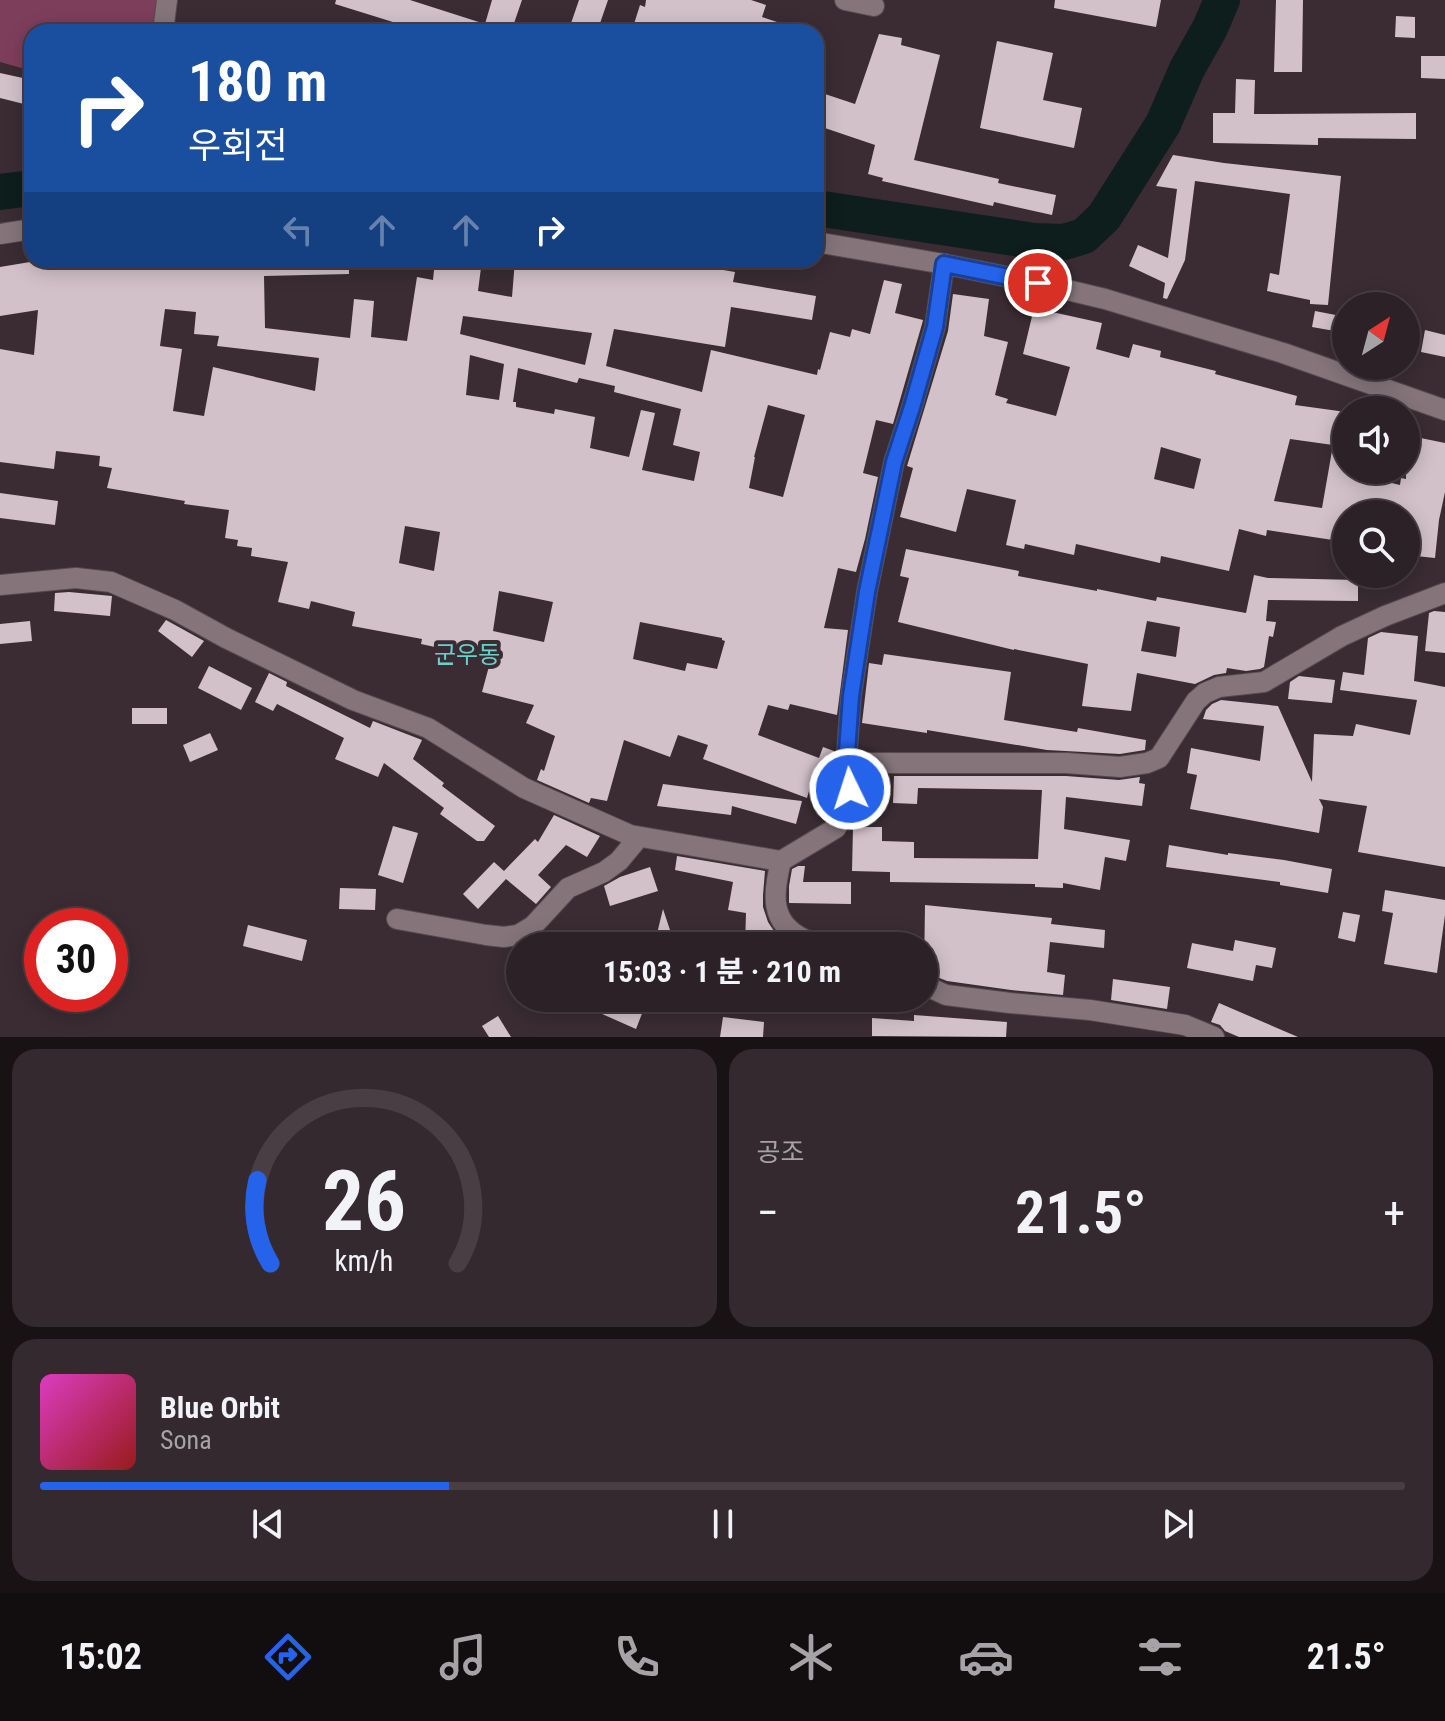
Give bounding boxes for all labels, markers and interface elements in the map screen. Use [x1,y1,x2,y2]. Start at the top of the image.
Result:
text: 180 m [188,49,327,115]
icon: right [56,56,160,160]
text: 우회전 [188,125,287,167]
icon: left [276,208,320,252]
icon: ahead [360,208,404,252]
icon: ahead [444,208,488,252]
icon: right [528,208,572,252]
pin [1004,249,1072,317]
icon: arrive [1016,261,1060,305]
north arrow [1332,292,1420,380]
map controls [1332,292,1420,588]
button: sound [1332,396,1420,484]
button: search [1332,500,1420,588]
district label: 군우동 [434,641,500,669]
position arrow [808,747,892,831]
speed limit sign: 30 [24,908,128,1012]
text: 15:03 · 1 분 · 210 m [603,954,841,989]
text: 공조 [757,1137,804,1167]
text: 26 [322,1153,406,1250]
text: 21.5° [1015,1177,1147,1248]
text: − [757,1187,779,1239]
text: + [1383,1187,1405,1239]
text: km/h [335,1244,394,1278]
text: Blue Orbit [160,1390,280,1425]
text: Sona [160,1425,212,1455]
icon: previous [246,1502,290,1546]
icon: pause [701,1502,745,1546]
icon: next [1156,1502,1200,1546]
icon: directions [260,1629,316,1685]
icon: music [435,1629,491,1685]
icon: phone [609,1629,665,1685]
icon: climate [783,1629,839,1685]
icon: car [958,1629,1014,1685]
icon: filters [1132,1629,1188,1685]
text: 15:02 [59,1636,142,1678]
text: 21.5° [1307,1636,1386,1678]

